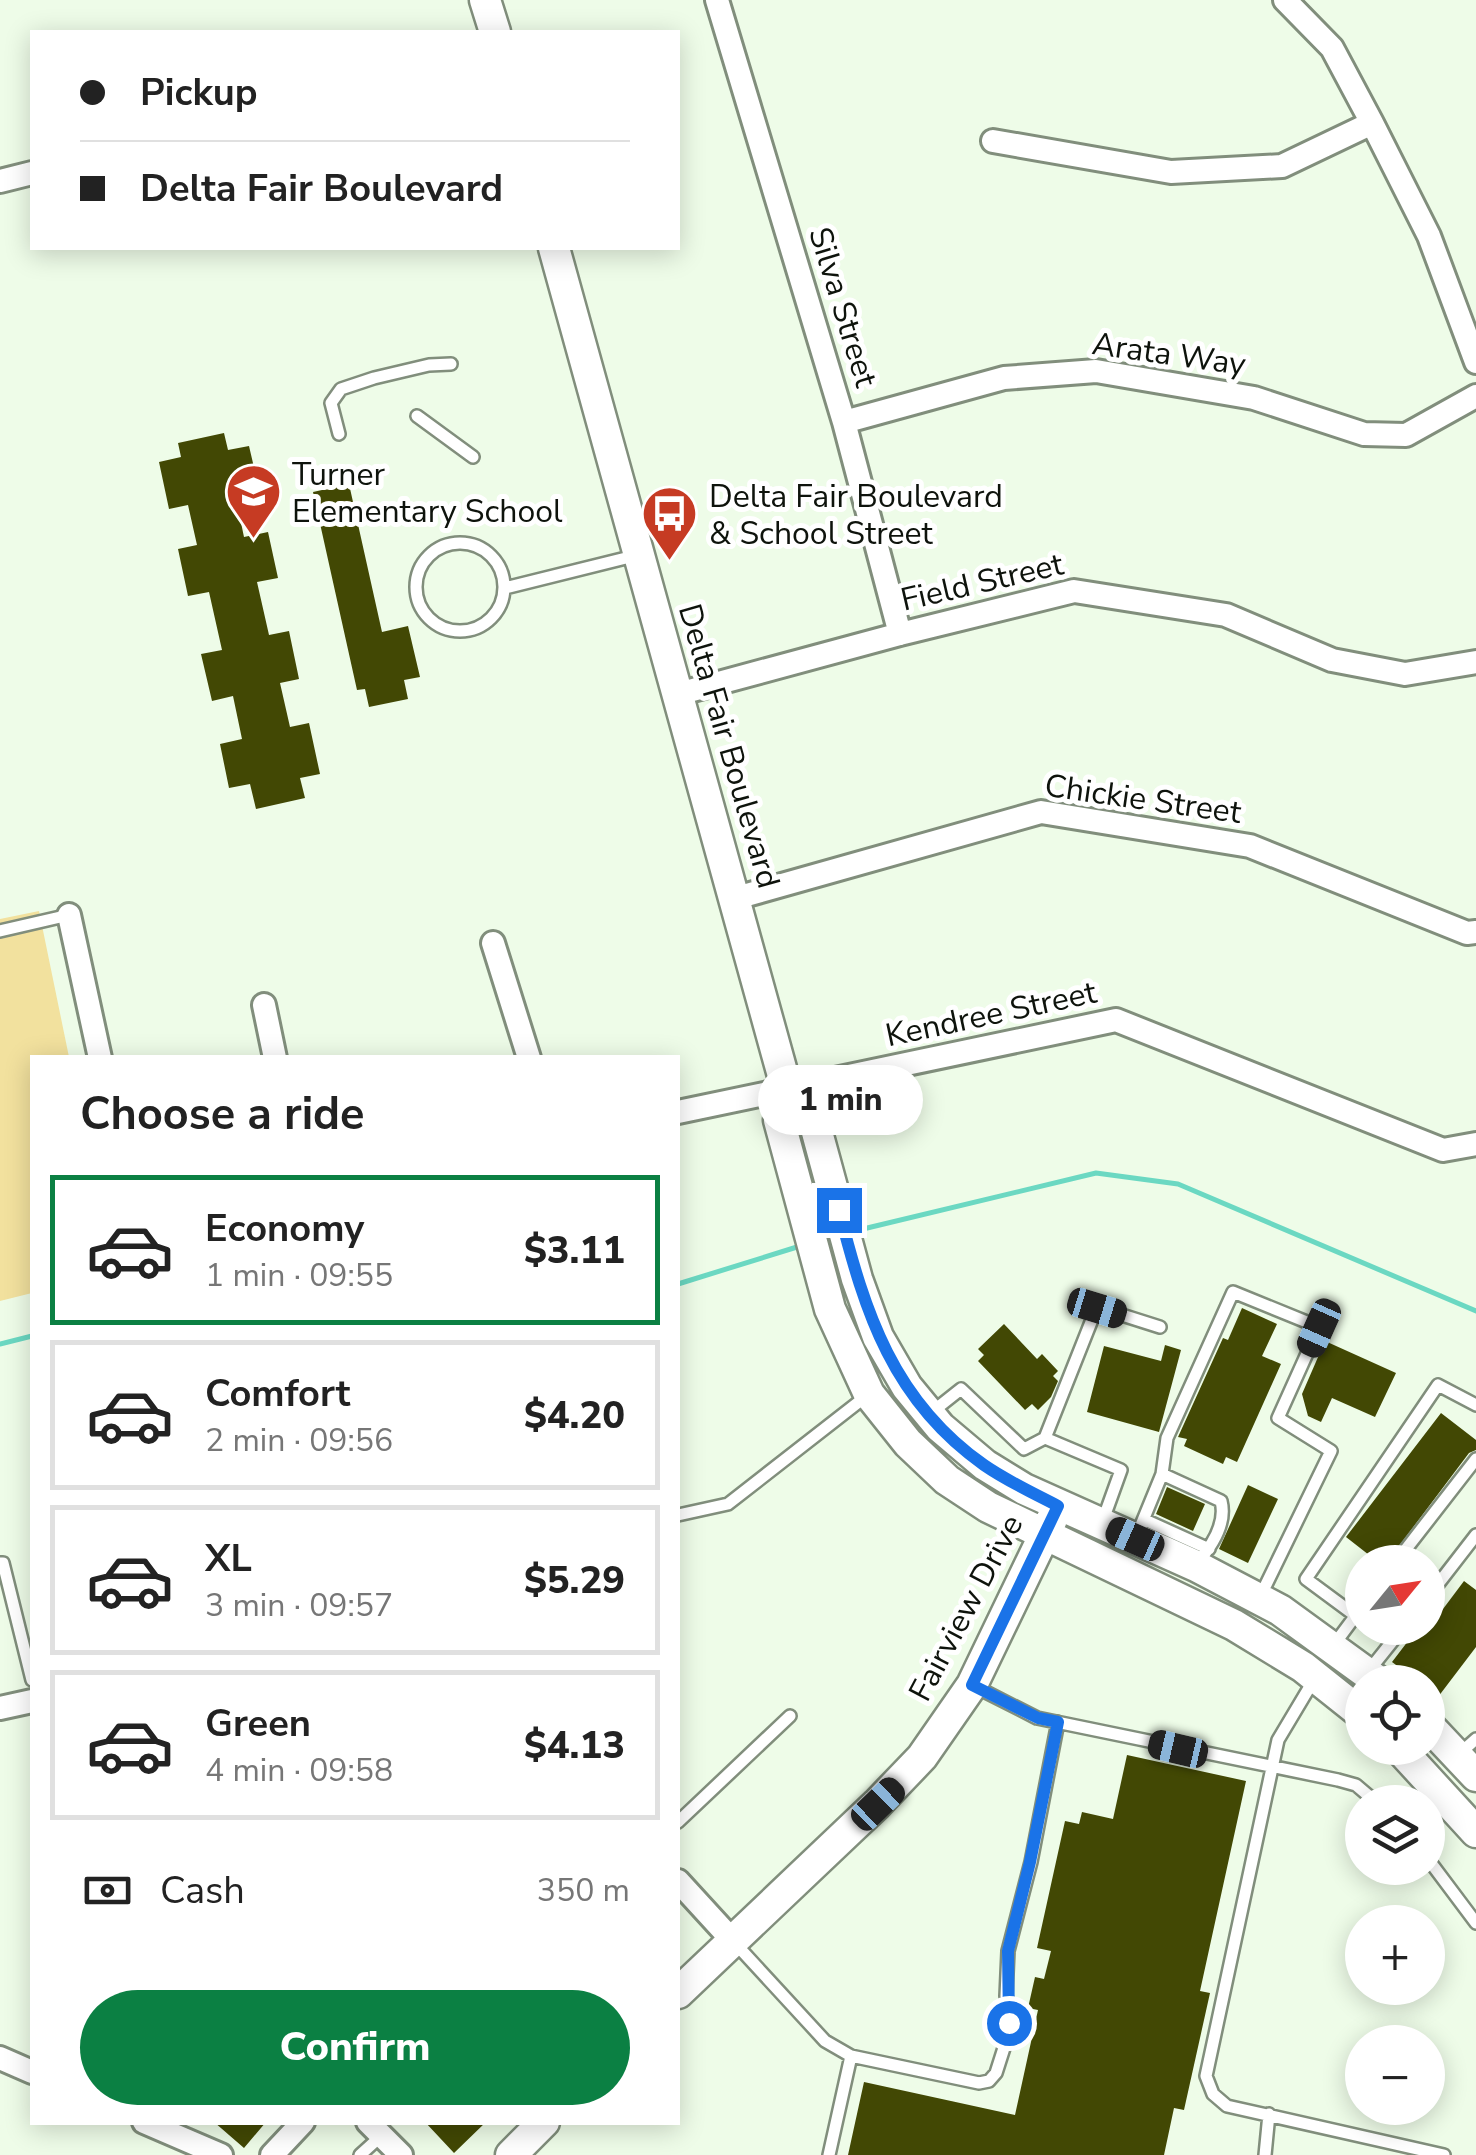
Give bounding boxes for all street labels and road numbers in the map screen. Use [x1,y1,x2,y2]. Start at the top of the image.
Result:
street label: Silva Street [798,222,888,393]
street label: Arata Way [1089,322,1249,386]
street label: Field Street [897,542,1068,622]
street label: Delta Fair Boulevard [668,599,790,893]
street label: Chickie Street [1042,764,1245,834]
street label: Kendree Street [882,971,1101,1057]
street label: Fairview Drive [899,1507,1033,1709]

